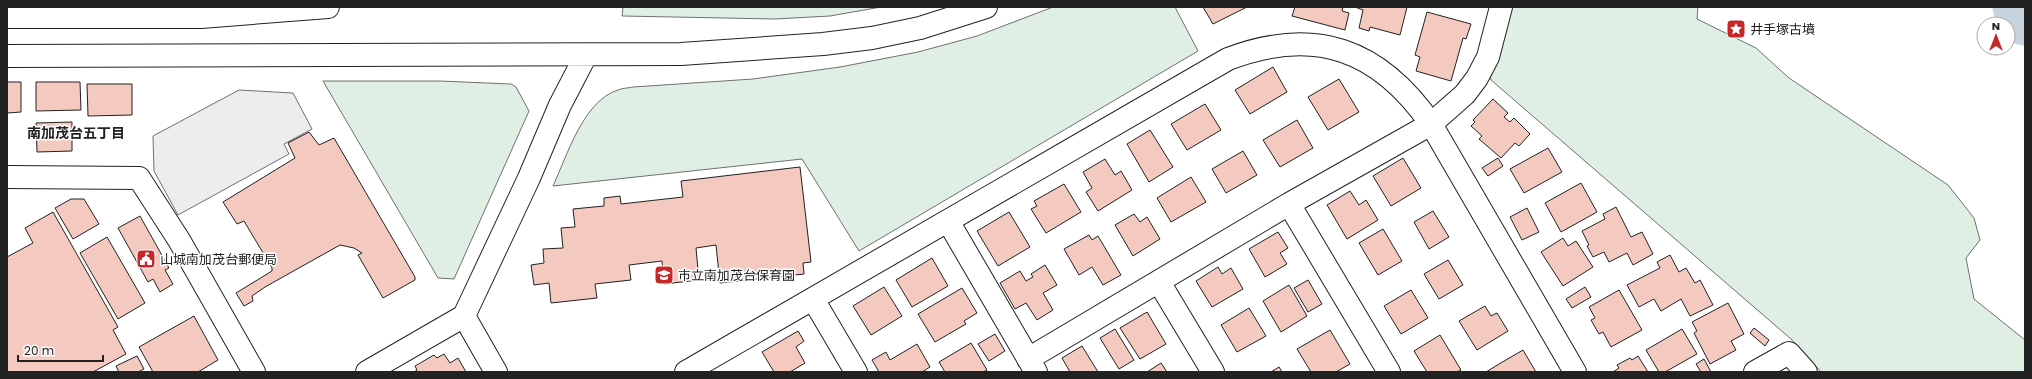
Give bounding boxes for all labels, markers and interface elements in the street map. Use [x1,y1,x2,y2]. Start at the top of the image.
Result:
north arrow [1976,16,2016,56]
place icon: 井手塚古墳 [1725,18,1747,40]
text: N [1992,18,2000,34]
place label: 井手塚古墳 [1750,20,1815,39]
district label: 南加茂台五丁目 [27,123,125,143]
public building icon: 山城南加茂台郵便局 [135,248,157,270]
place label: 山城南加茂台郵便局 [160,250,277,269]
school or university icon: 市立南加茂台保育園 [653,264,675,286]
place label: 市立南加茂台保育園 [678,266,795,285]
scale bar [18,337,103,363]
text: 20 m [24,342,54,359]

